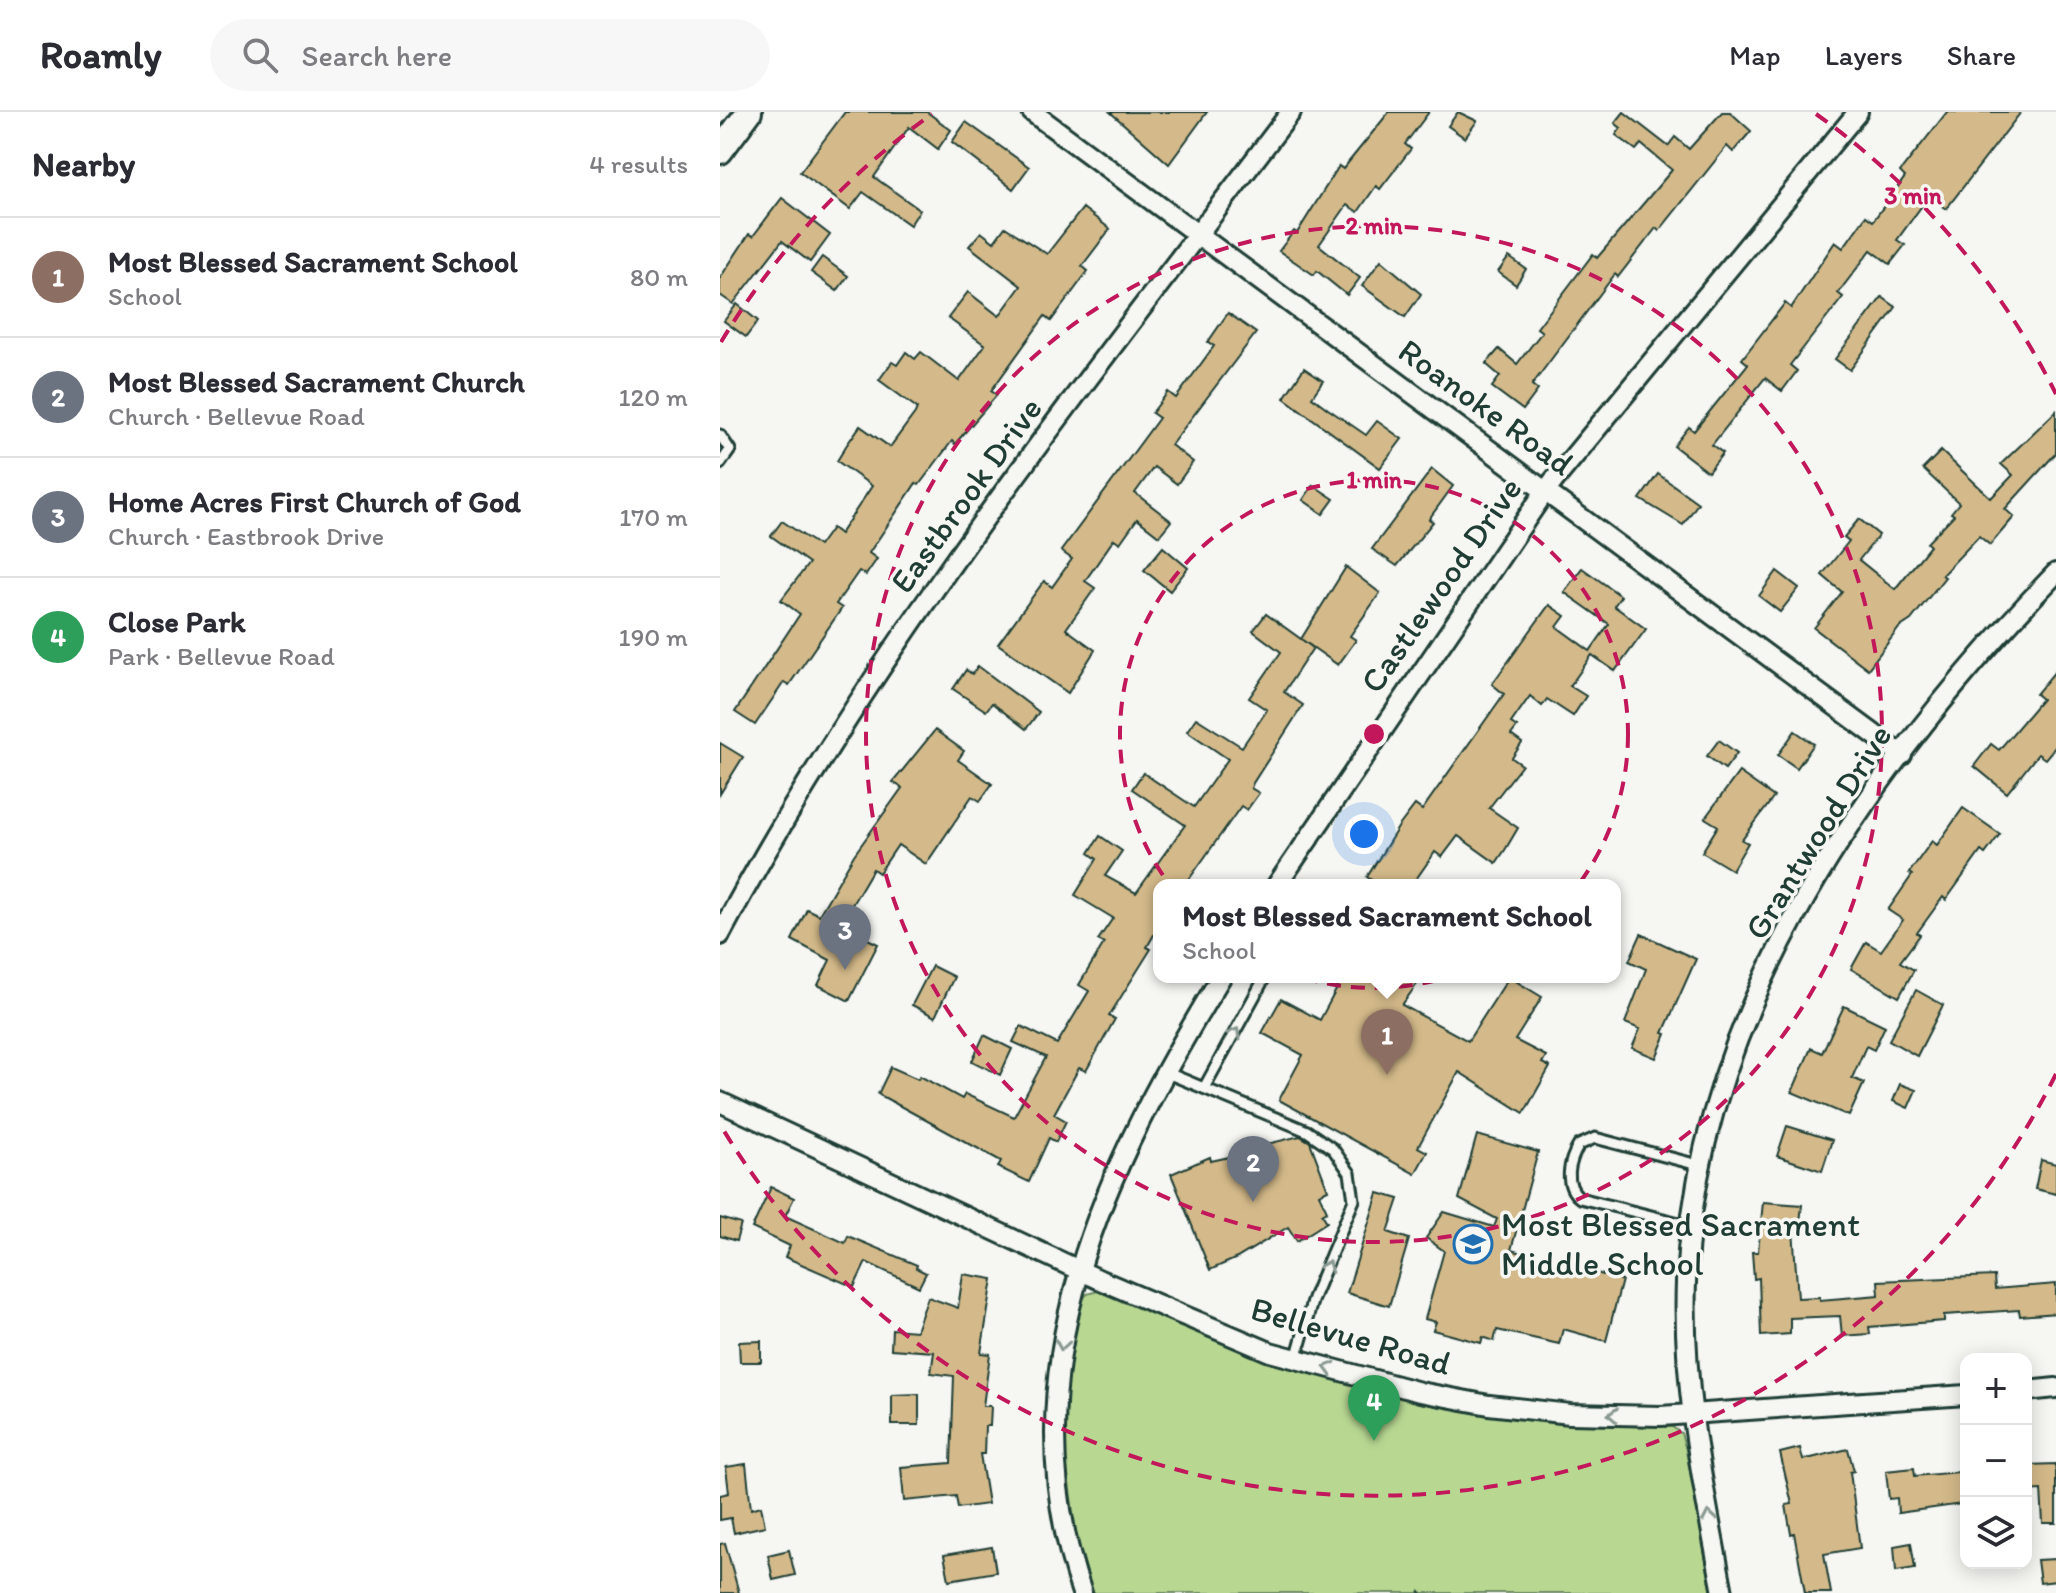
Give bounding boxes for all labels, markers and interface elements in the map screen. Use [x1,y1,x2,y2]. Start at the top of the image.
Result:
search box [210,19,770,91]
text: Roamly [40,32,162,78]
icon: search [238,33,282,77]
text: Search here [302,37,452,74]
text: Map [1729,38,1781,72]
text: Layers [1825,38,1903,72]
text: Share [1947,38,2016,72]
text: Nearby [32,144,135,185]
text: 4 results [589,148,688,180]
text: 3 min [1884,181,1942,210]
text: 2 min [1345,211,1403,240]
text: Most Blessed Sacrament School [108,243,518,280]
text: 1 [52,261,64,293]
text: 80 m [630,261,688,293]
text: School [108,280,182,312]
street label: Roanoke Road [1391,330,1582,484]
text: Most Blessed Sacrament Church [108,363,525,400]
text: 2 [51,381,65,413]
text: 120 m [619,381,688,413]
street label: Eastbrook Drive [881,389,1051,601]
text: Church · Bellevue Road [108,400,365,432]
text: 1 min [1346,465,1402,494]
street label: Castlewood Drive [1351,469,1531,701]
text: Home Acres First Church of God [108,483,521,520]
text: 3 [51,501,65,533]
text: 170 m [619,501,688,533]
text: Church · Eastbrook Drive [108,520,384,552]
text: Close Park [108,603,246,640]
text: 4 [50,621,66,653]
text: 190 m [619,621,688,653]
text: Park · Bellevue Road [108,640,335,672]
street label: Grantwood Drive [1736,717,1900,947]
centre of rings [1360,720,1388,748]
your location [1344,814,1384,854]
popup [1153,879,1621,983]
text: Most Blessed Sacrament School [1182,897,1592,934]
pin: 3 [819,904,871,970]
text: School [1182,934,1256,966]
pin: 1 [1361,1009,1413,1075]
one-way arrow [1225,1027,1241,1041]
pin: 2 [1227,1136,1279,1202]
place label: Most Blessed Sacrament Middle School [1501,1204,1860,1284]
school or university icon: Most Blessed Sacrament Middle School [1452,1223,1494,1265]
one-way arrow [1317,1260,1333,1275]
street label: Bellevue Road [1246,1288,1456,1384]
one-way arrow [1054,1338,1071,1352]
map controls [1960,1353,2032,1569]
button: + [1960,1353,2032,1425]
one-way arrow [1323,1361,1337,1377]
pin: 4 [1348,1375,1400,1441]
one-way arrow [1606,1407,1619,1424]
button: − [1960,1425,2032,1497]
button: layers [1960,1497,2032,1569]
one-way arrow [1701,1509,1718,1523]

